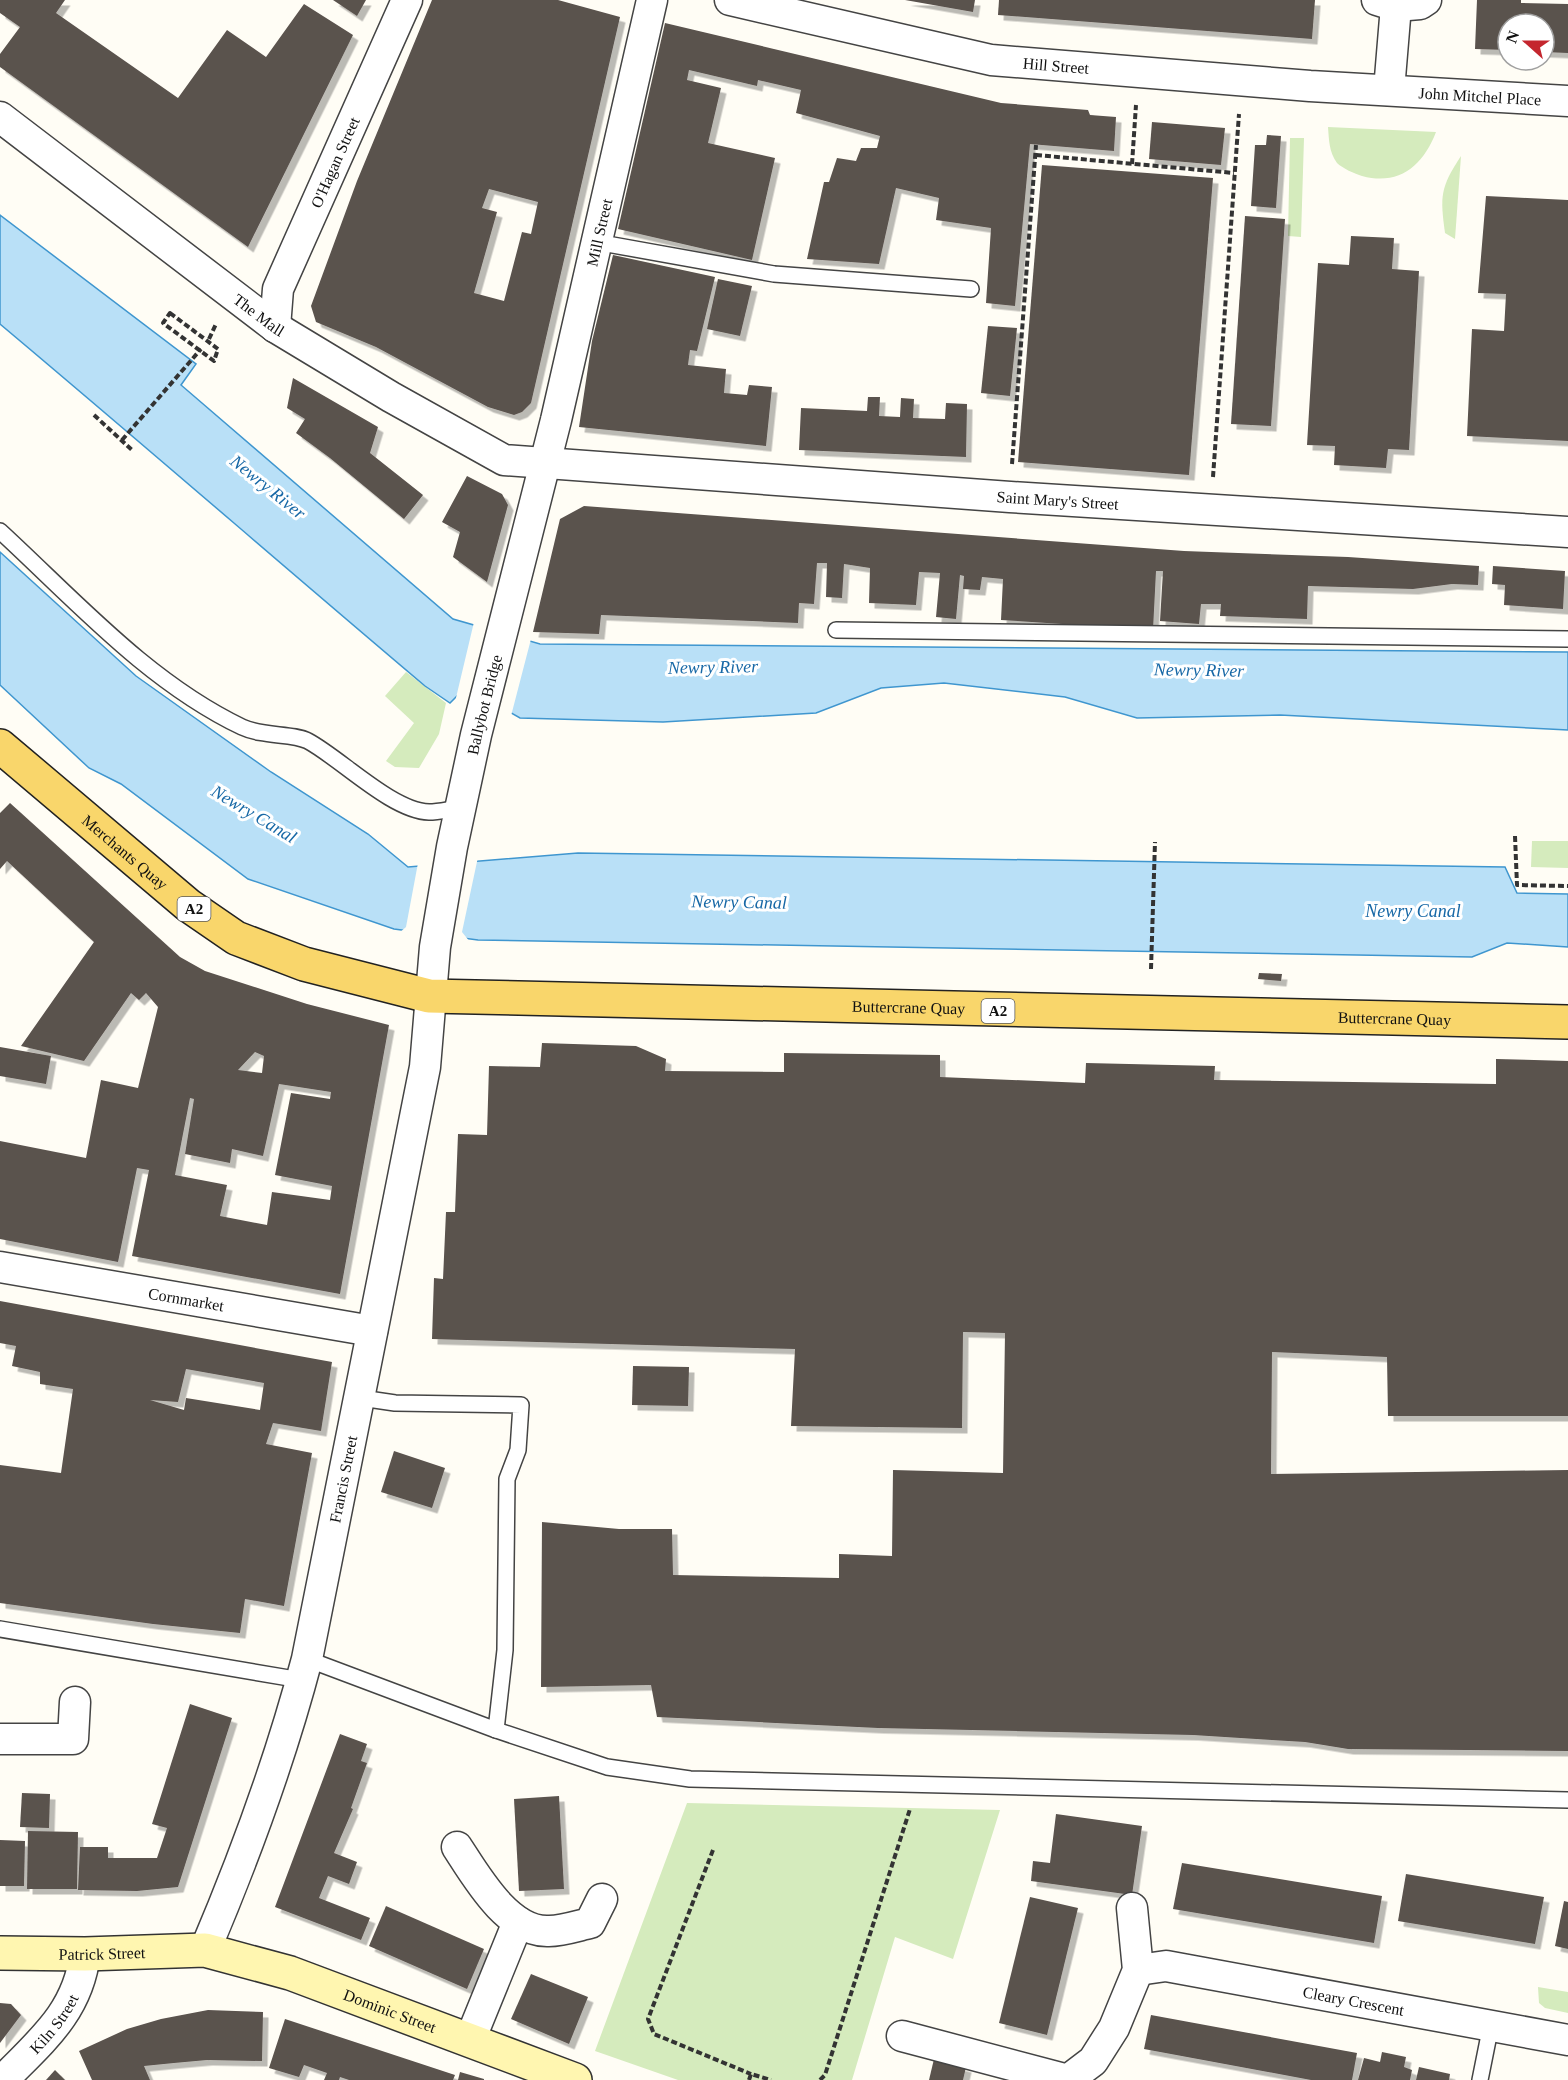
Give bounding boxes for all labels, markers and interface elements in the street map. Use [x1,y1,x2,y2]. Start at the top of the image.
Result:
north arrow [1496,12,1556,72]
text: N [1502,28,1523,45]
street label: Hill Street [1022,55,1090,77]
street label: John Mitchel Place [1418,84,1542,108]
street label: O'Hagan Street [307,114,363,210]
street label: Mill Street [583,197,615,268]
street label: The Mall [230,291,288,340]
water label: Newry River [226,450,310,524]
street label: Saint Mary's Street [996,488,1120,513]
street label: Ballybot Bridge [464,653,505,756]
water label: Newry River [667,656,759,678]
water label: Newry River [1153,659,1245,681]
water label: Newry Canal [207,780,300,847]
street label: Merchants Quay [79,811,171,894]
water label: Newry Canal [690,891,787,913]
road number: A2 [178,897,210,921]
water label: Newry Canal [1364,901,1461,921]
street label: Buttercrane Quay [852,998,965,1018]
road number: A2 [982,999,1014,1023]
street label: Buttercrane Quay [1338,1009,1451,1029]
street label: Cornmarket [147,1285,226,1314]
street label: Francis Street [326,1434,360,1524]
street label: Patrick Street [59,1944,146,1963]
street label: Cleary Crescent [1301,1983,1406,2019]
street label: Dominic Street [341,1986,439,2036]
street label: Kiln Street [26,1991,82,2057]

